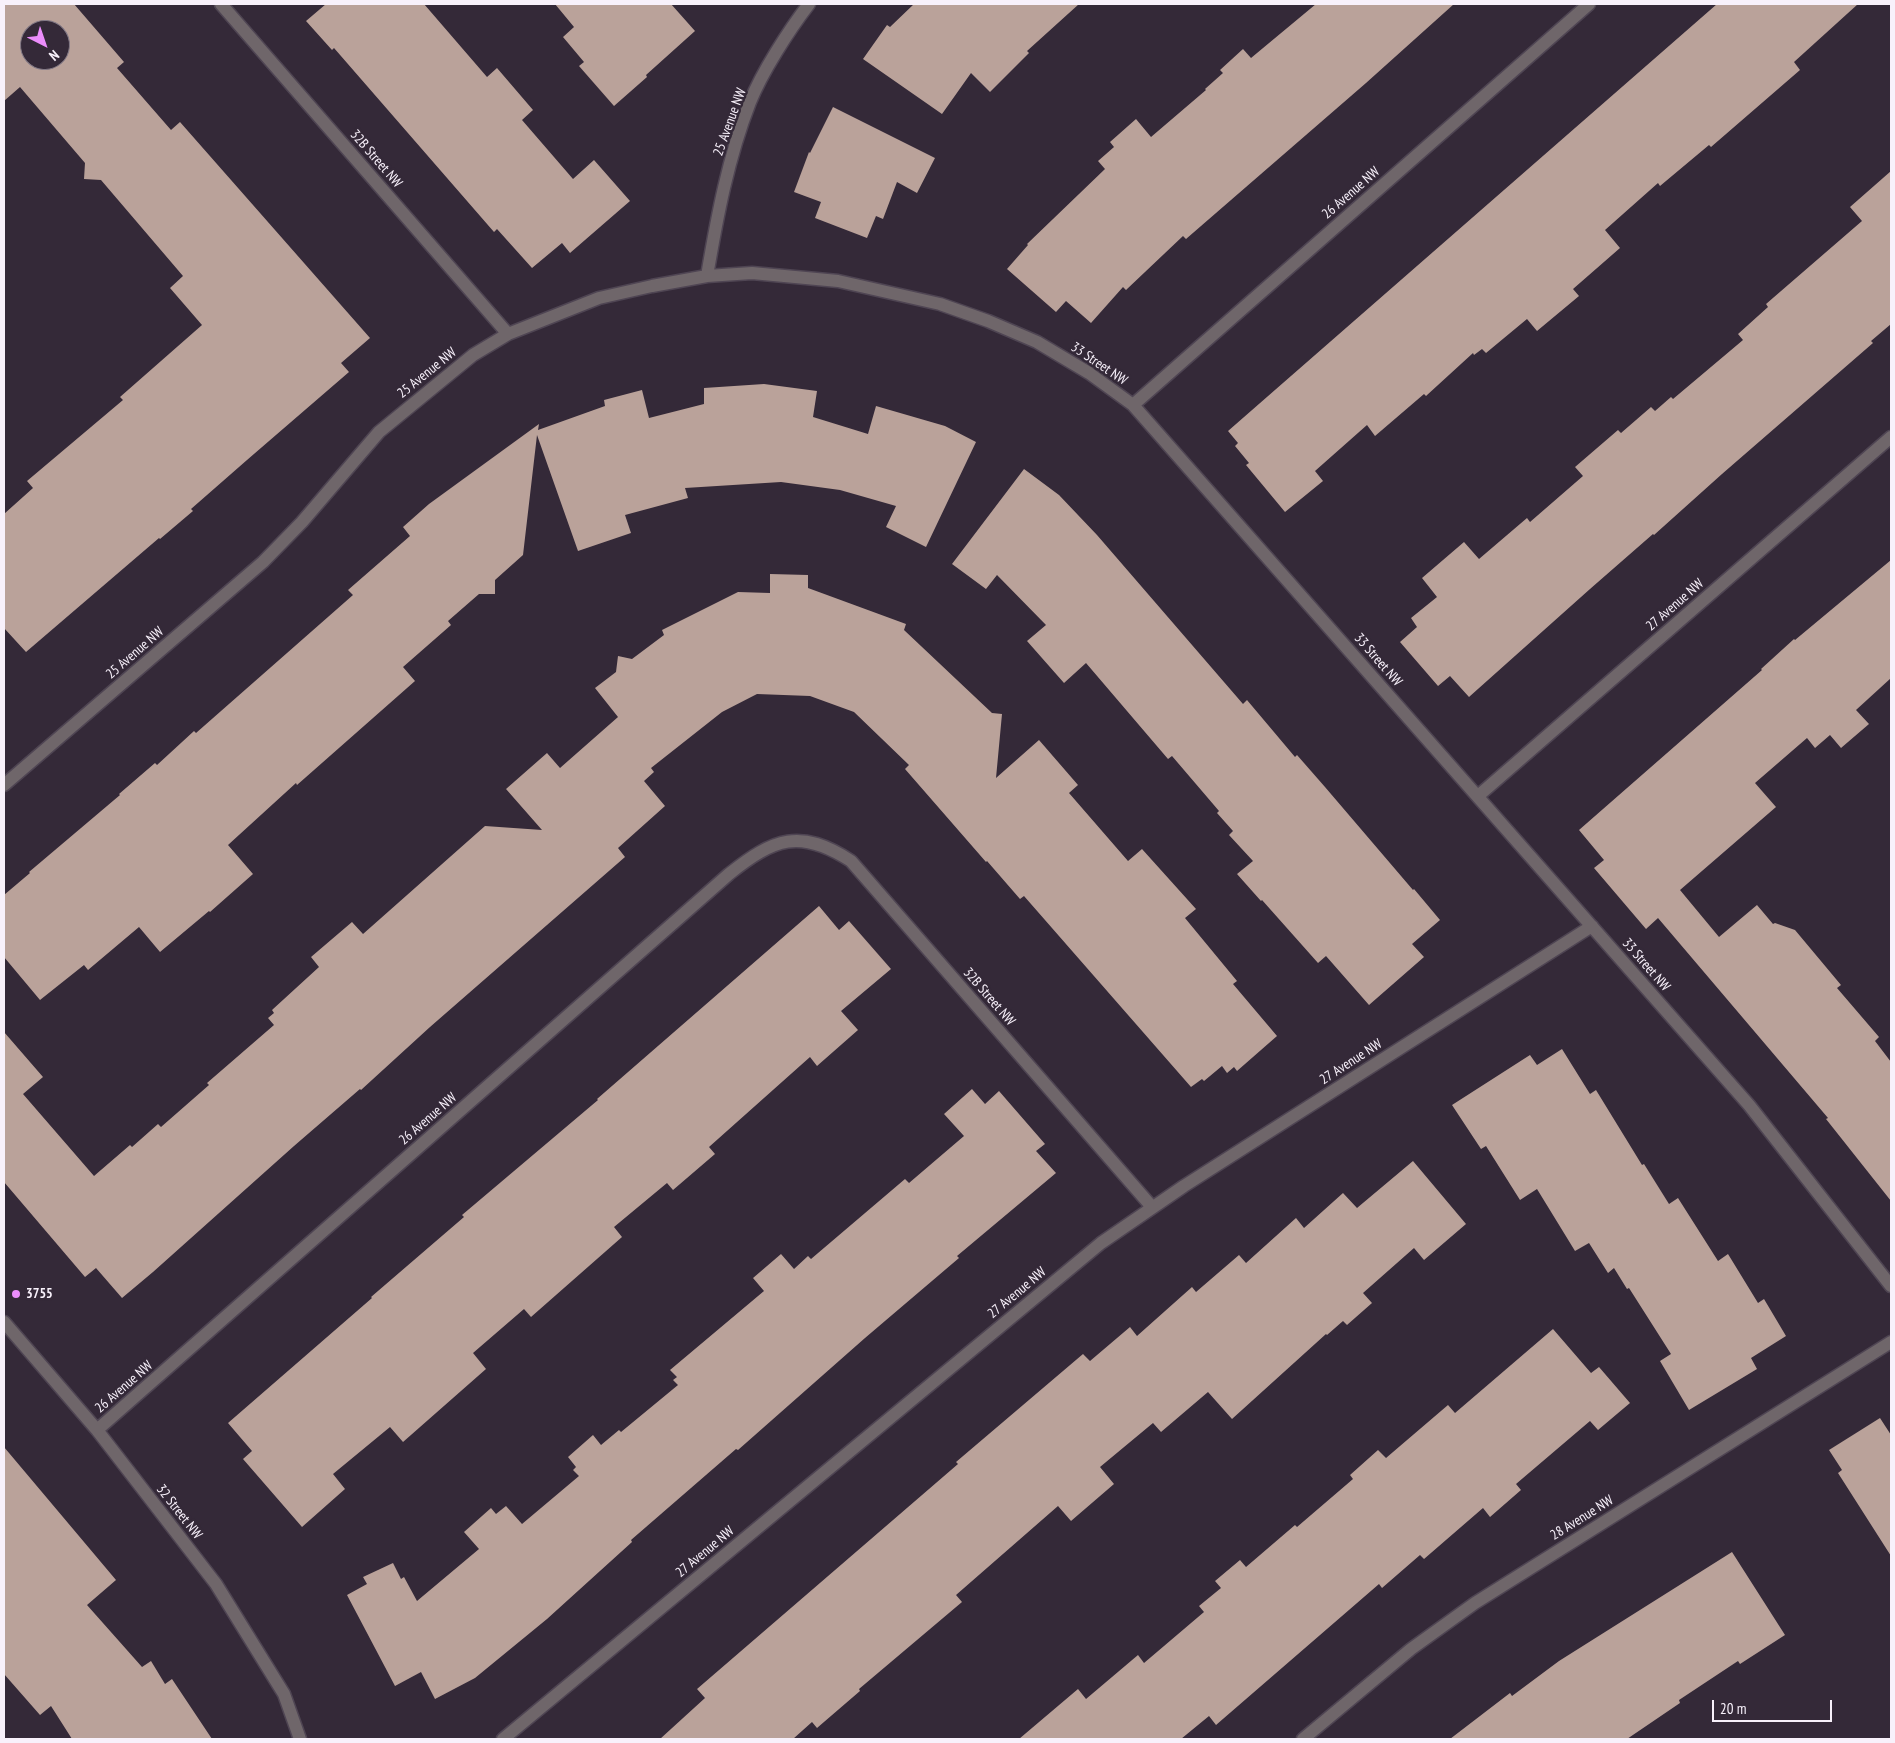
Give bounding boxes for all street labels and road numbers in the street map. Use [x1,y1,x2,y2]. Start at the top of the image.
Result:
street label: 25 Avenue NW [710,86,750,158]
street label: 32B Street NW [346,127,406,191]
street label: 26 Avenue NW [1319,163,1383,223]
street label: 33 Street NW [1068,339,1130,389]
street label: 25 Avenue NW [394,344,460,402]
street label: 27 Avenue NW [1643,575,1707,635]
street label: 25 Avenue NW [103,623,167,683]
street label: 33 Street NW [1351,630,1405,690]
street label: 33 Street NW [1619,935,1673,995]
street label: 32B Street NW [959,965,1019,1029]
street label: 27 Avenue NW [1317,1036,1385,1088]
street label: 26 Avenue NW [396,1089,460,1149]
street label: 27 Avenue NW [984,1264,1050,1322]
street label: 26 Avenue NW [92,1357,156,1417]
street label: 32 Street NW [153,1481,205,1543]
street label: 28 Avenue NW [1547,1492,1617,1544]
street label: 27 Avenue NW [672,1523,738,1581]

